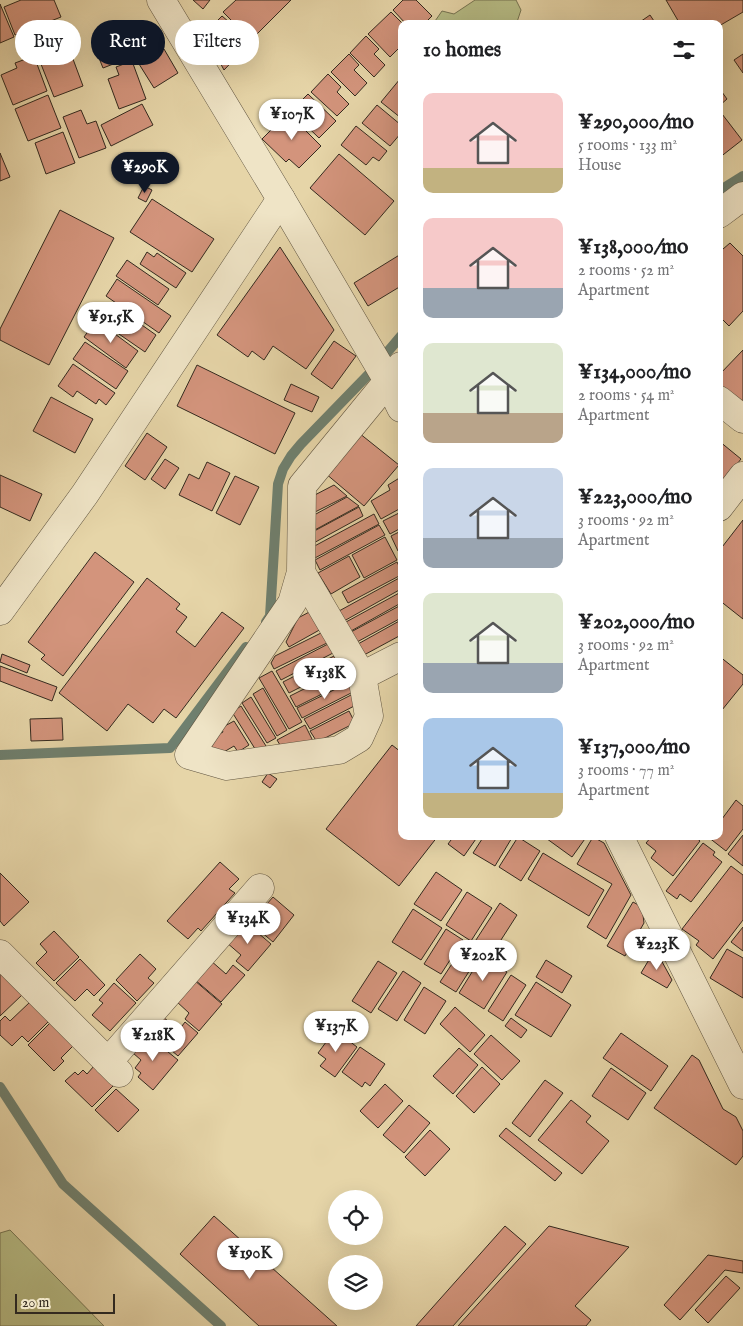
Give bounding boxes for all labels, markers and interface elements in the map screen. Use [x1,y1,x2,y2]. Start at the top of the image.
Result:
chip: Buy [15,20,81,65]
chip: Rent [91,20,165,65]
chip: Filters [175,20,259,65]
icon: filters [670,36,698,64]
text: 10 homes [423,37,501,64]
pin: ¥107K [257,98,327,141]
text: ¥107K [270,105,314,125]
text: ¥290,000/mo [578,109,694,136]
icon: home [463,113,523,173]
text: 5 rooms · 133 m² [578,136,677,156]
pin: ¥290K [110,152,180,194]
text: House [578,156,621,176]
text: ¥290K [122,158,168,178]
text: ¥138,000/mo [578,234,688,261]
icon: home [463,238,523,298]
text: 2 rooms · 52 m² [578,261,674,281]
text: Apartment [578,281,649,301]
pin: ¥91.5K [70,302,152,344]
text: ¥91.5K [88,308,134,328]
text: ¥134,000/mo [578,359,691,386]
icon: home [463,363,523,423]
text: 2 rooms · 54 m² [578,386,675,406]
text: Apartment [578,406,649,426]
text: ¥223,000/mo [578,484,692,511]
icon: home [463,488,523,548]
text: 3 rooms · 92 m² [578,511,674,531]
text: Apartment [578,531,649,551]
text: ¥202,000/mo [578,609,694,636]
icon: home [463,613,523,673]
text: 3 rooms · 92 m² [578,636,674,656]
text: Apartment [578,656,649,676]
pin: ¥138K [290,658,360,700]
text: ¥138K [304,664,346,684]
text: ¥137,000/mo [578,734,690,761]
icon: home [463,738,523,798]
text: 3 rooms · 77 m² [578,761,674,781]
text: Apartment [578,781,649,801]
pin: ¥134K [213,902,283,945]
text: ¥134K [226,909,270,929]
pin: ¥223K [622,928,692,971]
text: ¥223K [635,935,679,955]
pin: ¥202K [448,940,518,982]
text: ¥202K [460,946,506,966]
pin: ¥137K [301,1010,371,1053]
text: ¥137K [315,1017,357,1037]
pin: ¥218K [118,1020,188,1062]
text: ¥218K [132,1026,174,1046]
map controls [328,1190,383,1310]
button: locate [328,1190,383,1245]
pin: ¥190K [215,1238,285,1280]
text: ¥190K [228,1244,272,1264]
button: layers [328,1255,383,1310]
scale bar [15,1291,115,1314]
text: 20 m [22,1294,49,1312]

